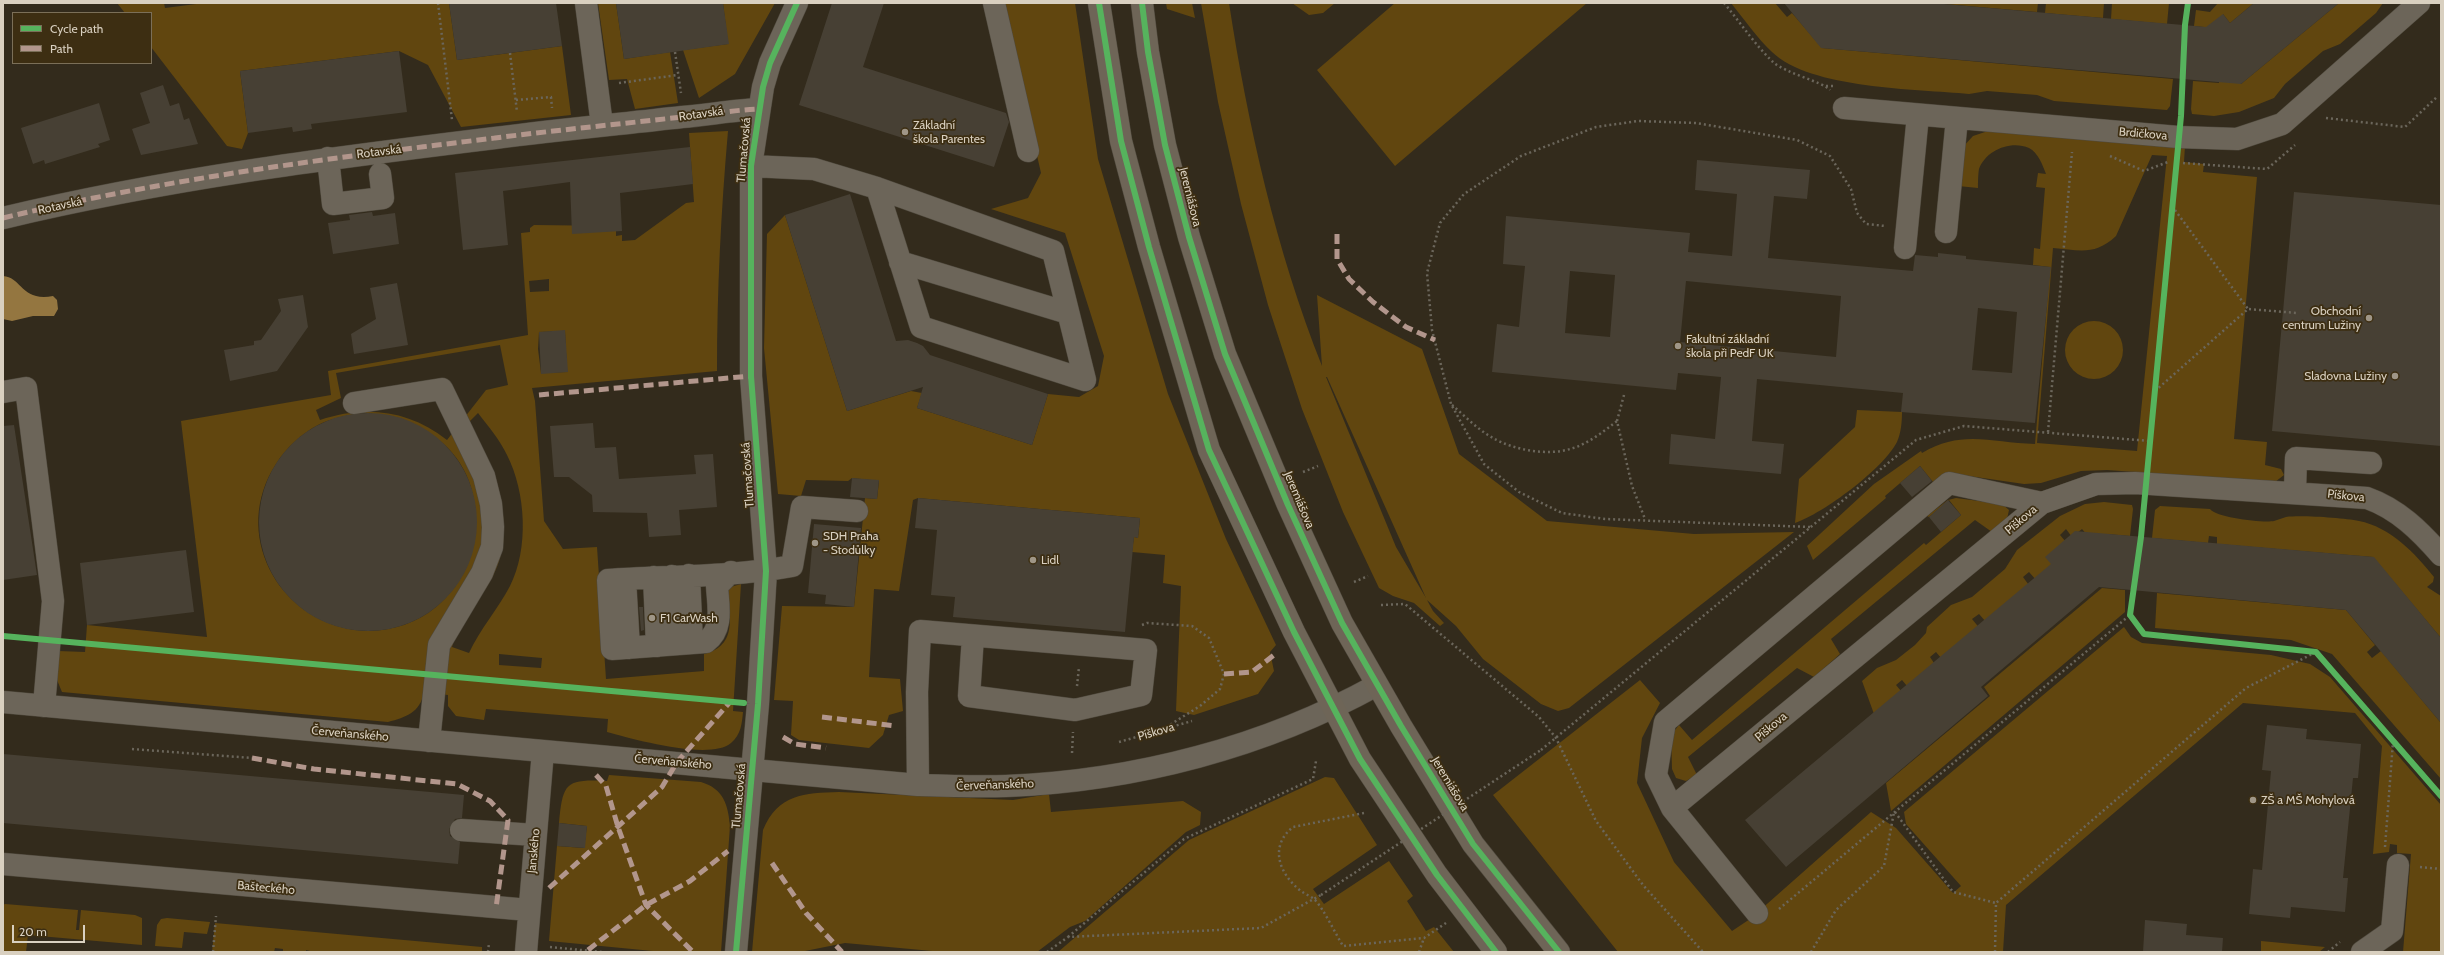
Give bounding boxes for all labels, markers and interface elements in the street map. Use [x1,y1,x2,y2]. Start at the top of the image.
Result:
legend [12,12,152,64]
text: Cycle path [50,21,103,36]
text: Path [50,41,73,56]
street label: Rotavská [678,104,724,124]
street label: Tlumačovská [734,117,754,183]
place label: Základní škola Parentes [913,118,985,146]
street label: Brdičkova [2118,125,2168,143]
marker: Základní škola Parentes [900,127,910,137]
street label: Rotavská [356,142,402,162]
street label: Jeremiášova [1176,166,1204,228]
street label: Rotavská [36,194,84,218]
place label: Obchodní centrum Lužiny [2283,304,2361,332]
marker: Obchodní centrum Lužiny [2364,313,2374,323]
place label: Fakultní základní škola při PedF UK [1686,332,1773,360]
marker: Fakultní základní škola při PedF UK [1673,341,1683,351]
place label: Sladovna Lužiny [2304,369,2387,383]
marker: Sladovna Lužiny [2390,371,2400,381]
street label: Tlumačovská [739,442,757,508]
street label: Jeremiášova [1281,469,1317,531]
street label: Píškova [2327,487,2365,505]
street label: Píškova [2002,502,2040,538]
place label: SDH Praha - Stodůlky [823,529,878,557]
marker: SDH Praha - Stodůlky [810,538,820,548]
place label: Lidl [1041,553,1059,567]
marker: Lidl [1028,555,1038,565]
place label: F1 CarWash [660,611,718,625]
marker: F1 CarWash [647,613,657,623]
street label: Píškova [1752,709,1790,745]
street label: Píškova [1136,720,1176,744]
street label: Červeňanského [311,723,389,745]
street label: Červeňanského [634,751,712,773]
street label: Jeremiášova [1428,754,1472,814]
street label: Tlumačovská [729,763,749,829]
street label: Červeňanského [956,776,1034,794]
place label: ZŠ a MŠ Mohylová [2261,793,2355,807]
marker: ZŠ a MŠ Mohylová [2248,795,2258,805]
street label: Janského [525,828,543,874]
street label: Bašteckého [237,878,295,898]
scale bar [14,917,87,943]
text: 20 m [19,924,47,939]

